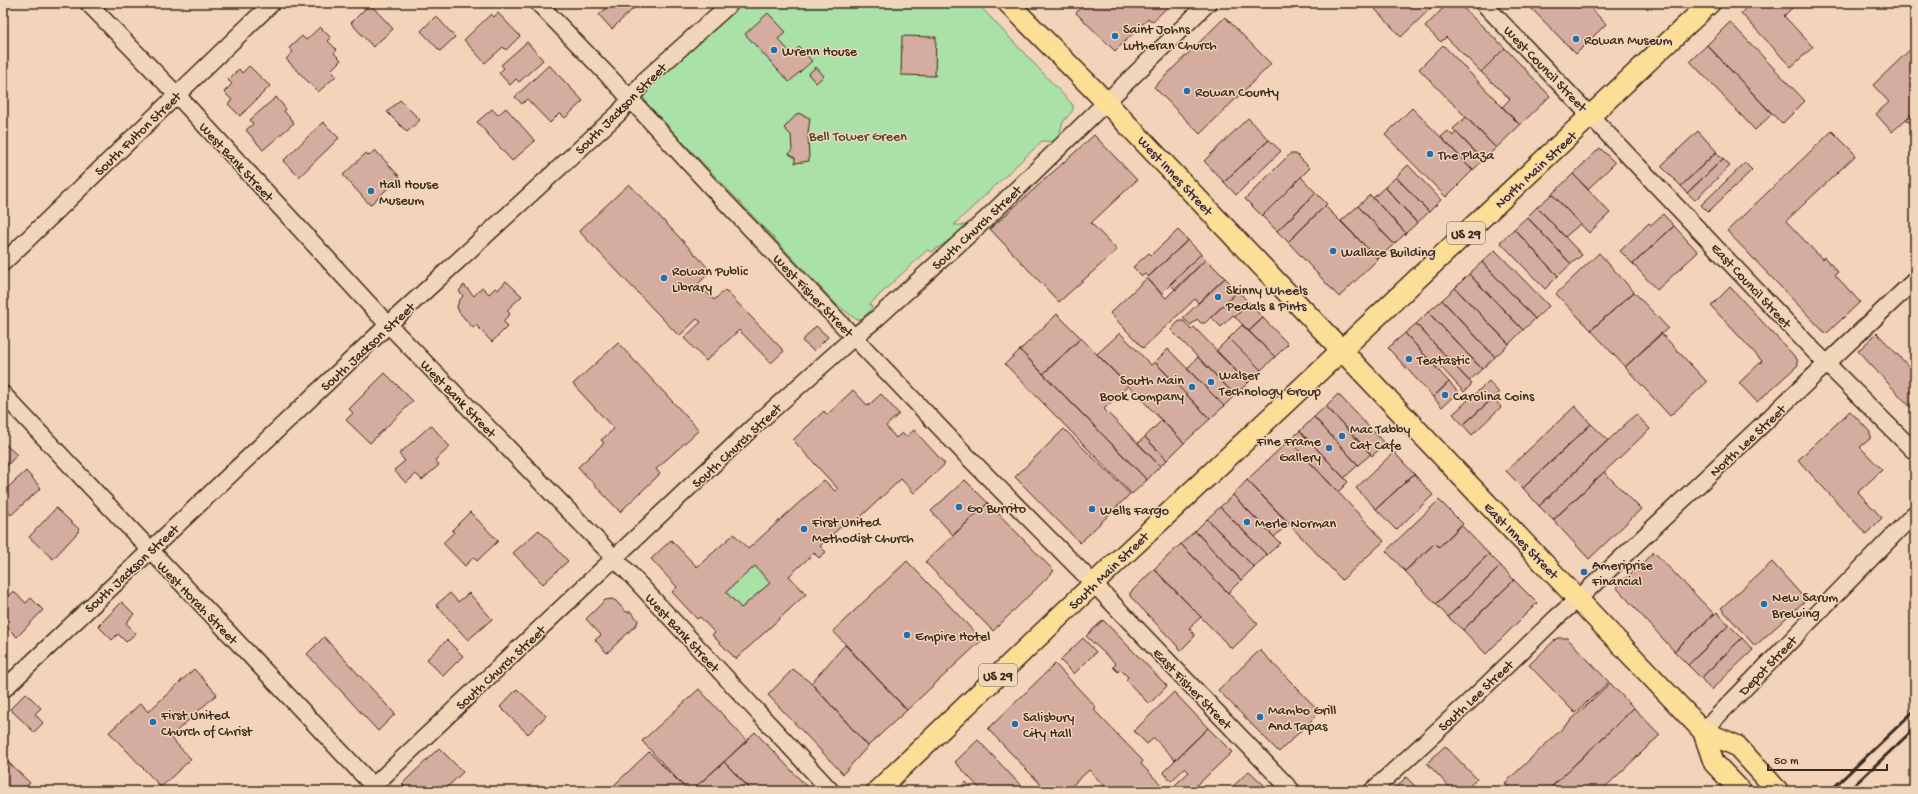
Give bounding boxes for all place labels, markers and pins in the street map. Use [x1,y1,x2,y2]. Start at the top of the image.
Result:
place label: Saint Johns Lutheran Church [1123,22,1217,55]
marker: Saint Johns Lutheran Church [1110,31,1120,41]
place label: Rowan Museum [1584,33,1672,50]
marker: Rowan Museum [1571,34,1581,44]
place label: Wrenn House [782,44,858,61]
marker: Wrenn House [769,45,779,55]
place label: Rowan County [1195,85,1279,102]
marker: Rowan County [1182,86,1192,96]
place label: The Plaza [1437,148,1495,165]
marker: The Plaza [1425,149,1435,159]
place label: Hall House Museum [379,177,439,210]
marker: Hall House Museum [366,186,376,196]
place label: Wallace Building [1341,245,1436,262]
marker: Wallace Building [1328,246,1338,256]
place label: Rowan Public Library [672,264,749,297]
marker: Rowan Public Library [659,273,669,283]
place label: Skinny Wheels Pedals & Pints [1225,283,1308,316]
marker: Skinny Wheels Pedals & Pints [1213,292,1223,302]
place label: Teatastic [1416,353,1471,370]
marker: Teatastic [1404,354,1414,364]
place label: Walser Technology Group [1218,368,1321,401]
place label: South Main Book Company [1099,373,1184,406]
marker: Walser Technology Group [1206,377,1216,387]
marker: South Main Book Company [1187,382,1197,392]
place label: Carolina Coins [1453,389,1535,406]
marker: Carolina Coins [1440,390,1450,400]
place label: Mac Tabby Cat Cafe [1350,422,1410,455]
marker: Mac Tabby Cat Cafe [1337,431,1347,441]
place label: Fine Frame Gallery [1256,434,1322,467]
marker: Fine Frame Gallery [1324,443,1334,453]
place label: Go Burrito [967,501,1026,518]
marker: Go Burrito [954,502,964,512]
place label: Wells Fargo [1100,503,1169,520]
marker: Wells Fargo [1087,504,1097,514]
place label: First United Methodist Church [811,515,914,548]
place label: Merle Norman [1255,516,1337,533]
marker: Merle Norman [1242,517,1252,527]
marker: First United Methodist Church [799,524,809,534]
place label: Ameriprise Financial [1591,558,1653,591]
marker: Ameriprise Financial [1579,567,1589,577]
place label: New Sarum Brewing [1771,590,1838,623]
marker: New Sarum Brewing [1759,599,1769,609]
place label: Empire Hotel [915,629,990,646]
marker: Empire Hotel [902,630,912,640]
place label: Mambo Grill And Tapas [1268,703,1336,736]
place label: First United Church of Christ [160,708,253,741]
place label: Salisbury City Hall [1023,710,1074,743]
marker: Mambo Grill And Tapas [1255,712,1265,722]
marker: First United Church of Christ [148,717,158,727]
marker: Salisbury City Hall [1010,719,1020,729]

